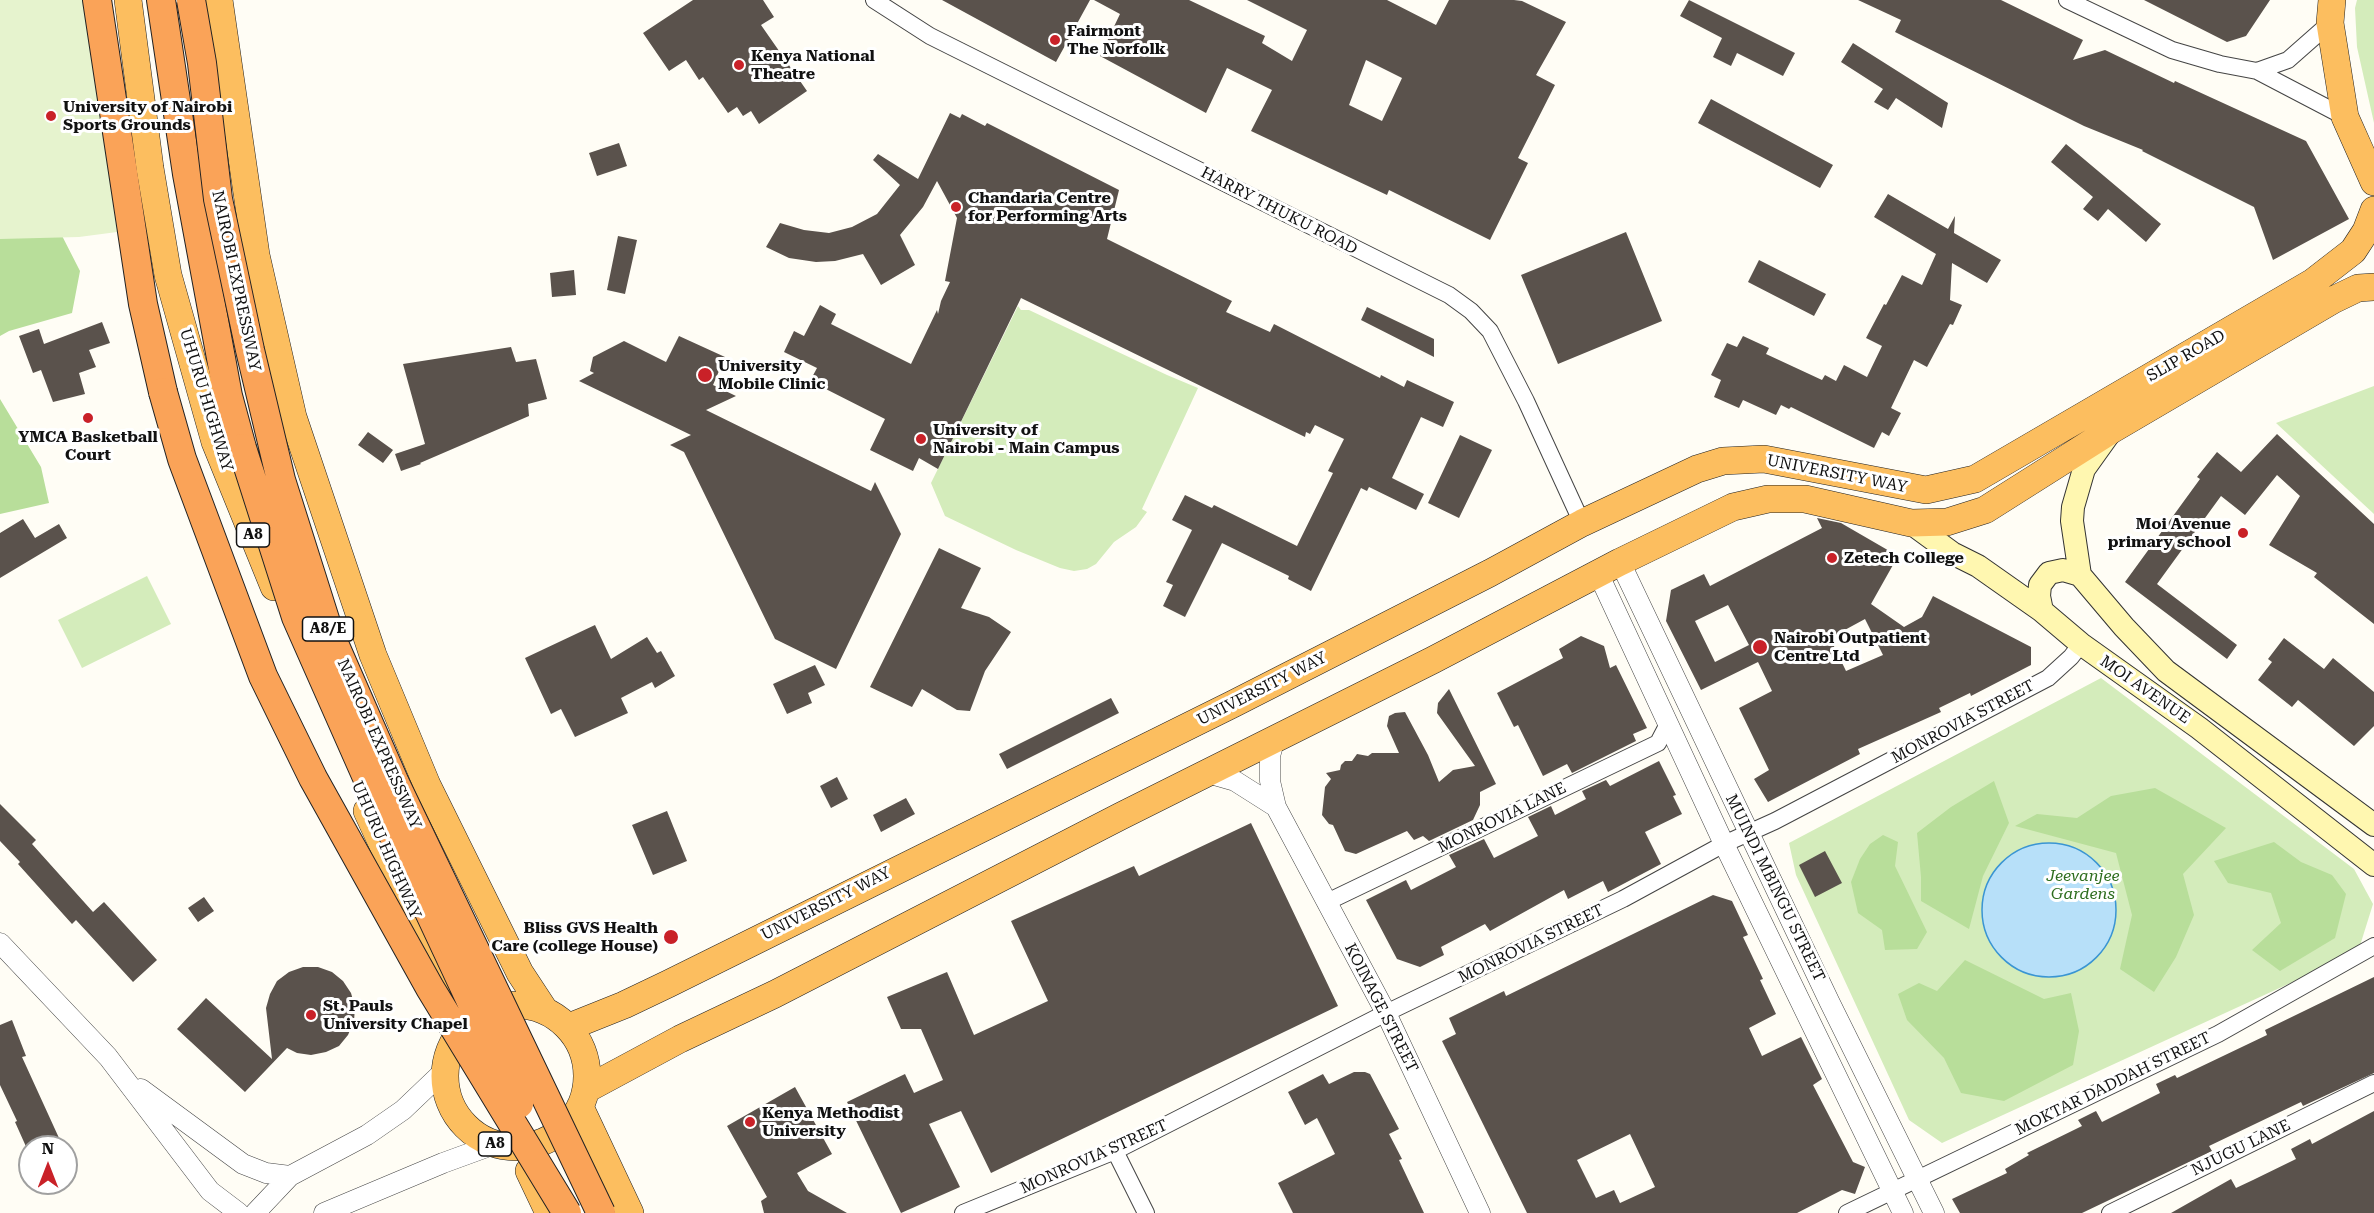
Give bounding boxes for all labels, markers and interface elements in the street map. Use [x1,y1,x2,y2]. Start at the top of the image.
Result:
place label: Fairmont The Norfolk [1067,21,1166,59]
marker: Fairmont The Norfolk [1048,33,1062,47]
place label: Kenya National Theatre [751,46,875,84]
marker: Kenya National Theatre [732,58,746,72]
place label: University of Nairobi Sports Grounds [63,97,232,135]
marker: University of Nairobi Sports Grounds [44,109,58,123]
street label: HARRY THUKU ROAD [1197,163,1361,259]
place label: Chandaria Centre for Performing Arts [968,188,1127,226]
street label: NAIROBI EXPRESSWAY [207,189,265,373]
marker: Chandaria Centre for Performing Arts [949,200,963,214]
street label: UHURU HIGHWAY [175,326,237,474]
street label: SLIP ROAD [2143,326,2229,386]
place label: University Mobile Clinic [718,356,826,394]
marker: University Mobile Clinic [696,366,714,384]
marker: YMCA Basketball Court [81,411,95,425]
place label: University of Nairobi - Main Campus [933,420,1120,458]
place label: YMCA Basketball Court [18,427,158,465]
marker: University of Nairobi - Main Campus [914,432,928,446]
street label: UNIVERSITY WAY [1765,451,1909,497]
place label: Moi Avenue primary school [2108,514,2231,552]
road number: A8 [236,523,270,547]
marker: Moi Avenue primary school [2236,526,2250,540]
place label: Zetech College [1844,548,1964,568]
marker: Zetech College [1825,551,1839,565]
road number: A8/E [302,617,354,641]
place label: Nairobi Outpatient Centre Ltd [1774,628,1927,666]
marker: Nairobi Outpatient Centre Ltd [1751,638,1769,656]
street label: UNIVERSITY WAY [1194,648,1330,730]
street label: MOI AVENUE [2096,652,2194,728]
street label: NAIROBI EXPRESSWAY [333,656,425,832]
street label: MONROVIA STREET [1888,676,2038,768]
street label: UHURU HIGHWAY [347,778,425,922]
street label: MONROVIA LANE [1435,779,1569,857]
street label: MUINDI MBINGU STREET [1721,791,1829,985]
street label: UNIVERSITY WAY [758,863,894,945]
park label: Jeevanjee Gardens [2046,866,2120,904]
street label: MONROVIA STREET [1455,900,1607,988]
place label: Bliss GVS Health Care (college House) [492,918,658,956]
marker: Bliss GVS Health Care (college House) [662,928,680,946]
street label: KOINAGE STREET [1340,940,1422,1076]
place label: St. Pauls University Chapel [323,996,468,1034]
marker: St. Pauls University Chapel [304,1008,318,1022]
street label: MOKTAR DADDAH STREET [2012,1028,2214,1140]
place label: Kenya Methodist University [762,1103,900,1141]
marker: Kenya Methodist University [743,1115,757,1129]
street label: MONROVIA STREET [1017,1116,1171,1198]
street label: NJUGU LANE [2188,1116,2294,1180]
road number: A8 [478,1132,512,1156]
north arrow [18,1135,78,1195]
text: N [42,1139,54,1158]

